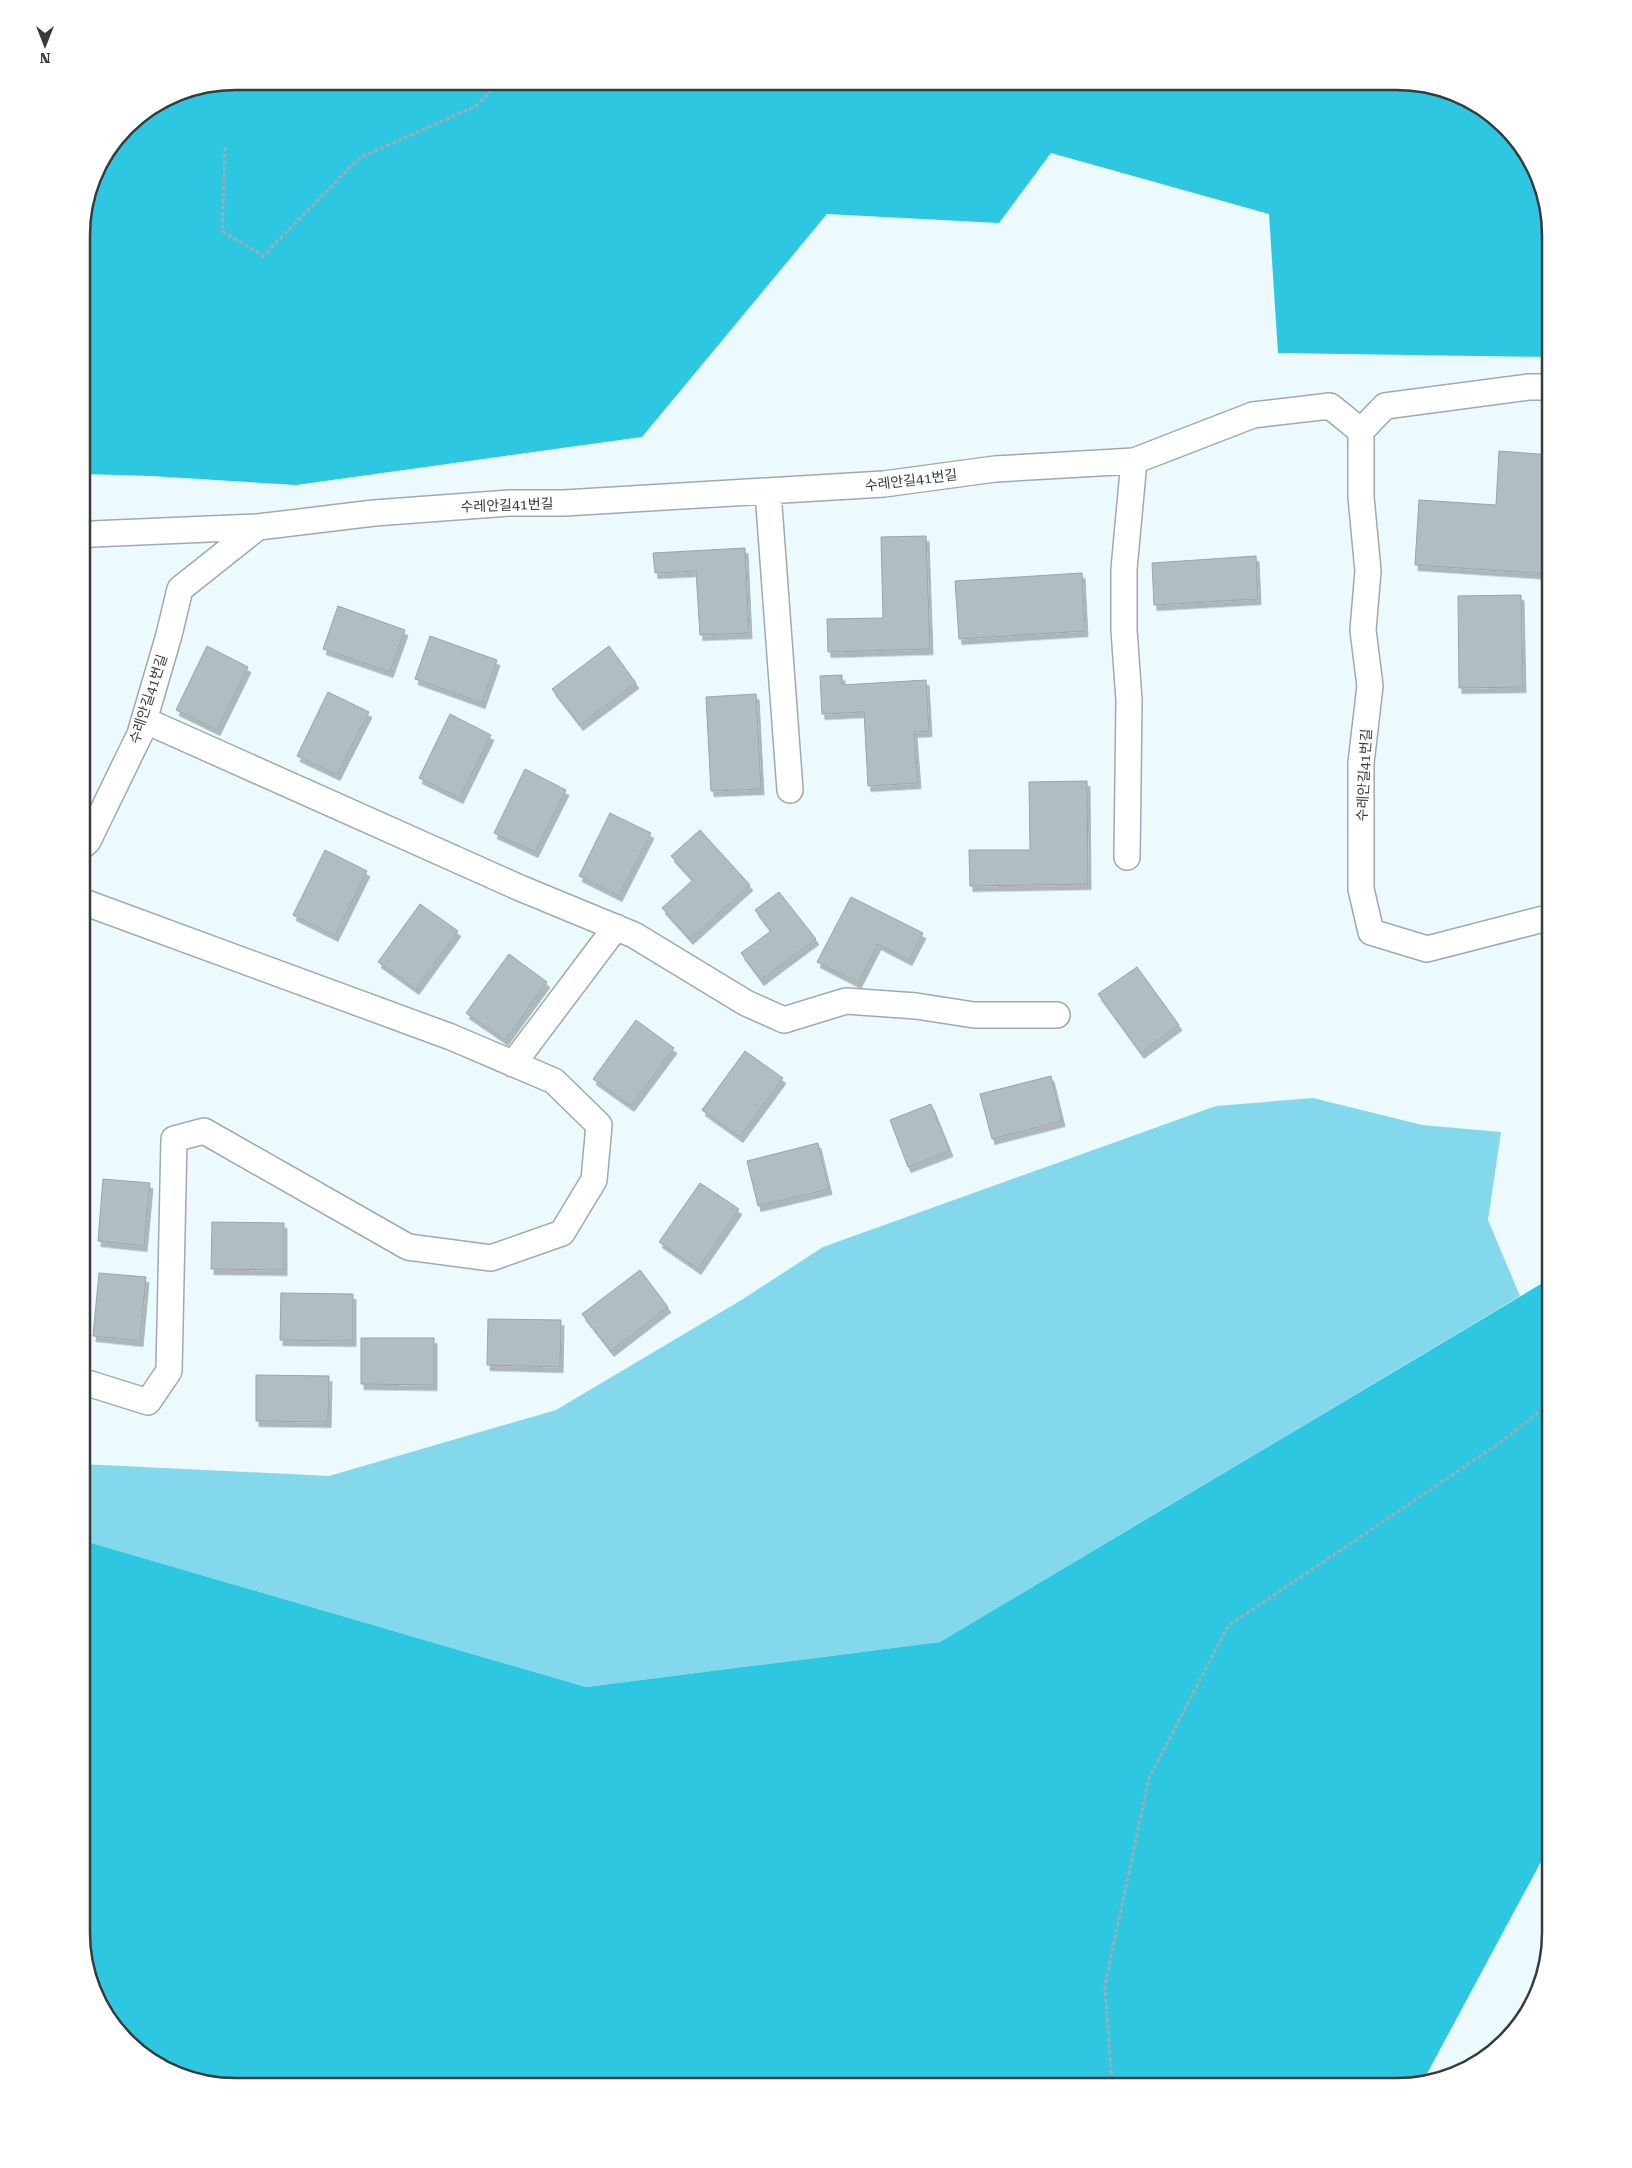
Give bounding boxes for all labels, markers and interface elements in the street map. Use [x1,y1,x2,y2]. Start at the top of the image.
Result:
north arrow [20,20,70,70]
text: N [39,50,50,66]
street label: 수레안길41번길 [864,466,958,494]
street label: 수레안길41번길 [460,495,554,515]
street label: 수레안길41번길 [126,652,170,746]
street label: 수레안길41번길 [1354,728,1374,822]

